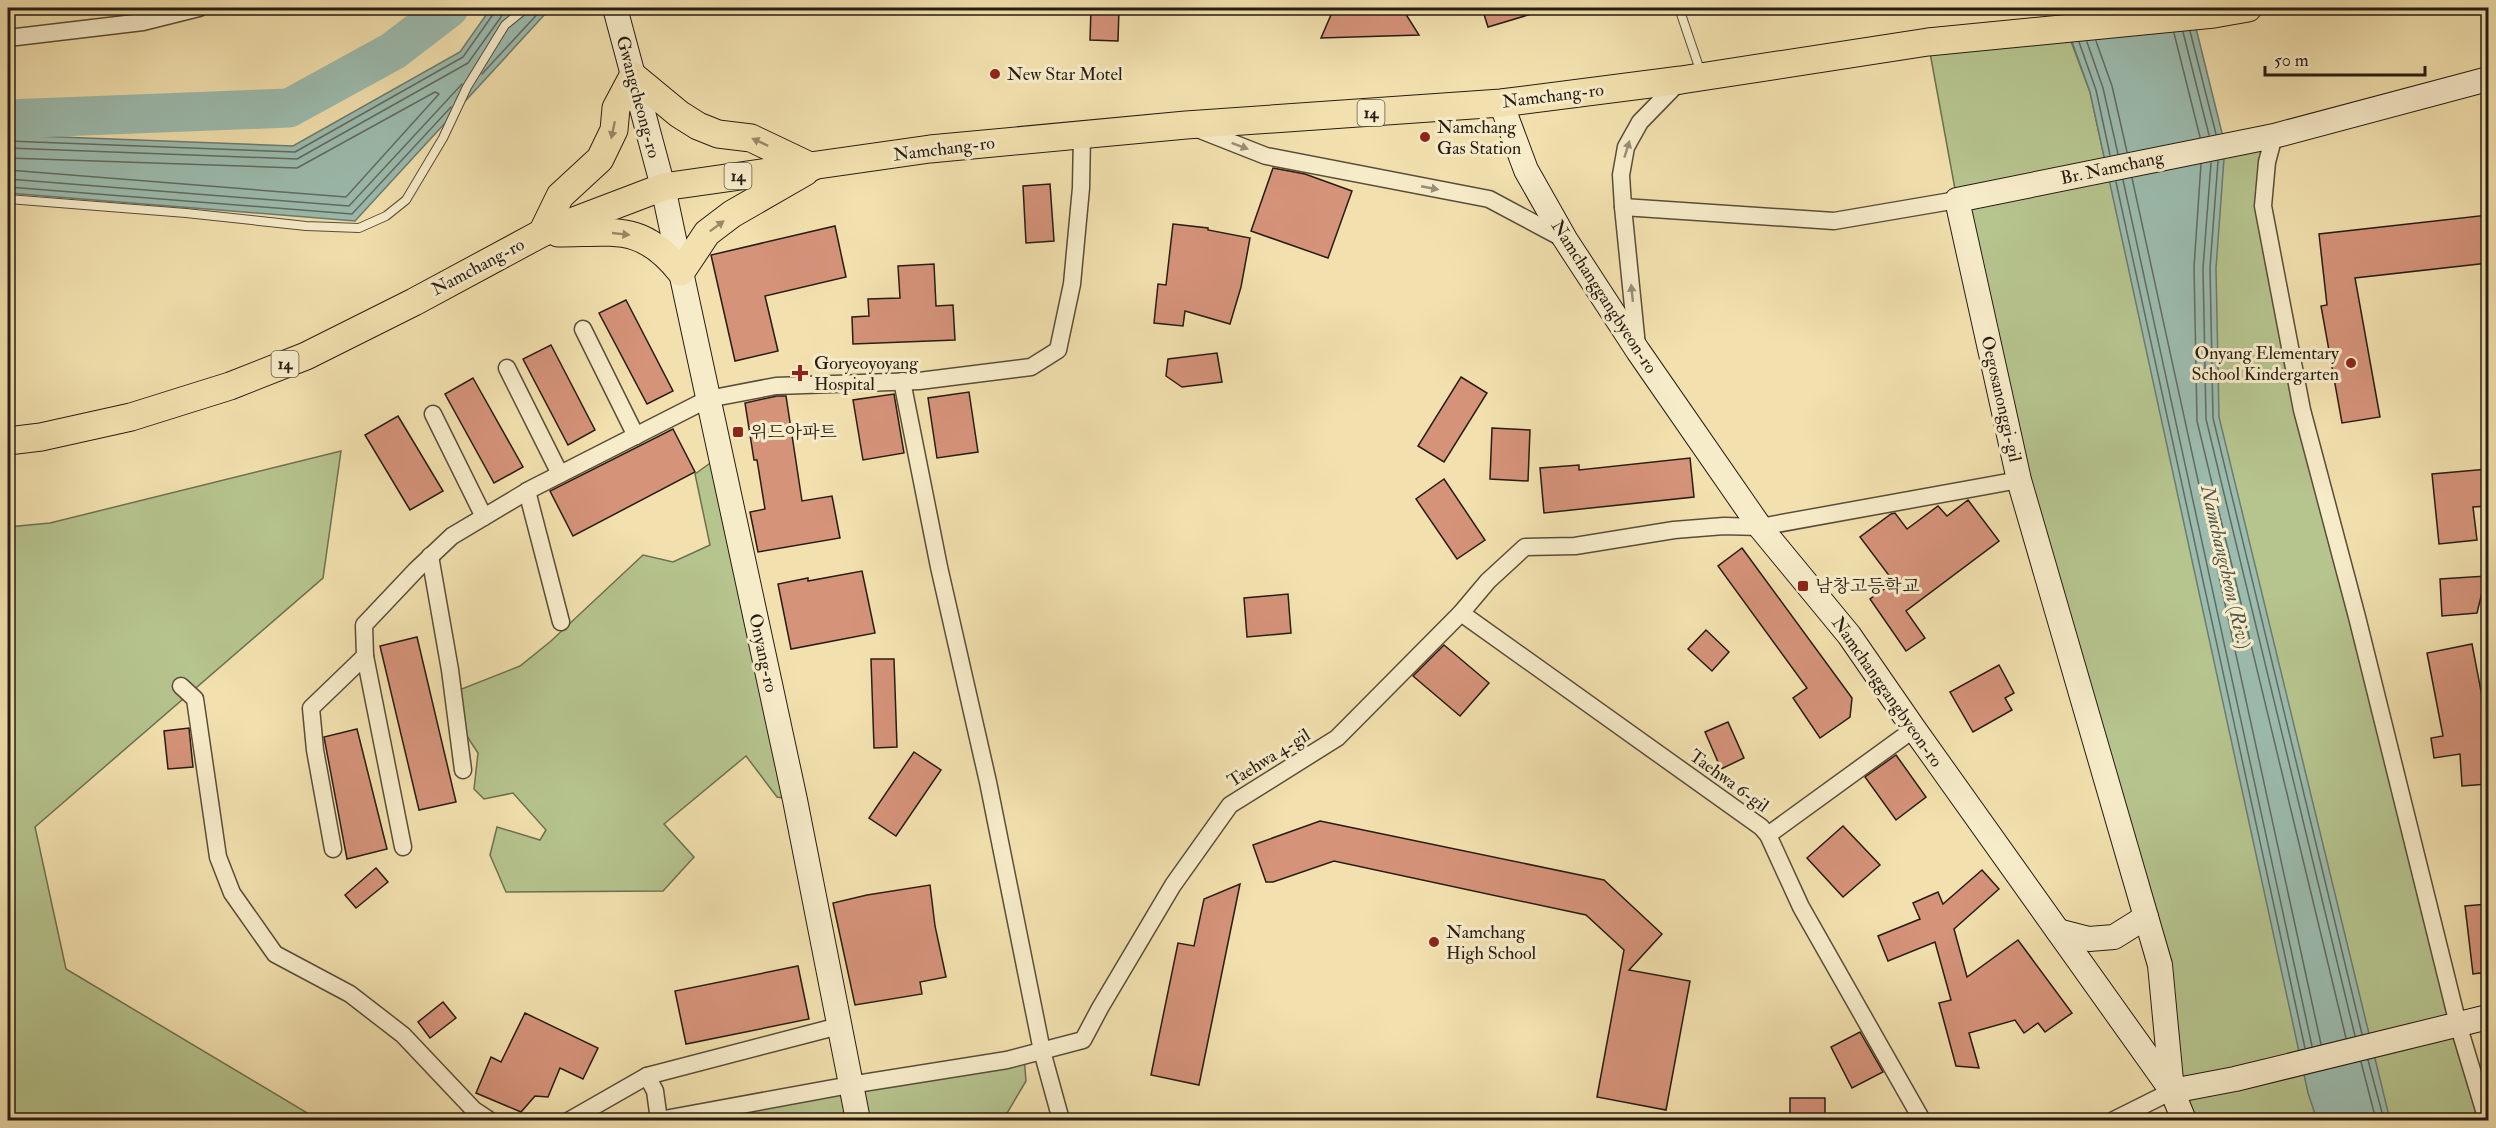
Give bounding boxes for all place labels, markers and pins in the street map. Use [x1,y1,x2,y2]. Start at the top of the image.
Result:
place label: New Star Motel [1007,63,1123,86]
marker: New Star Motel [988,67,1002,81]
place label: Namchang Gas Station [1437,116,1521,160]
marker: Namchang Gas Station [1418,130,1432,144]
place label: Onyang Elementary School Kindergarten [2191,342,2340,386]
place label: Goryeoyoyang Hospital [814,352,919,396]
marker: Onyang Elementary School Kindergarten [2344,356,2358,370]
marker: Goryeoyoyang Hospital [791,364,809,382]
place label: 위드아파트 [750,421,838,444]
marker: 위드아파트 [731,425,745,439]
place label: 남창고등학교 [1815,575,1920,598]
marker: 남창고등학교 [1796,579,1810,593]
place label: Namchang High School [1446,921,1537,965]
marker: Namchang High School [1427,935,1441,949]

